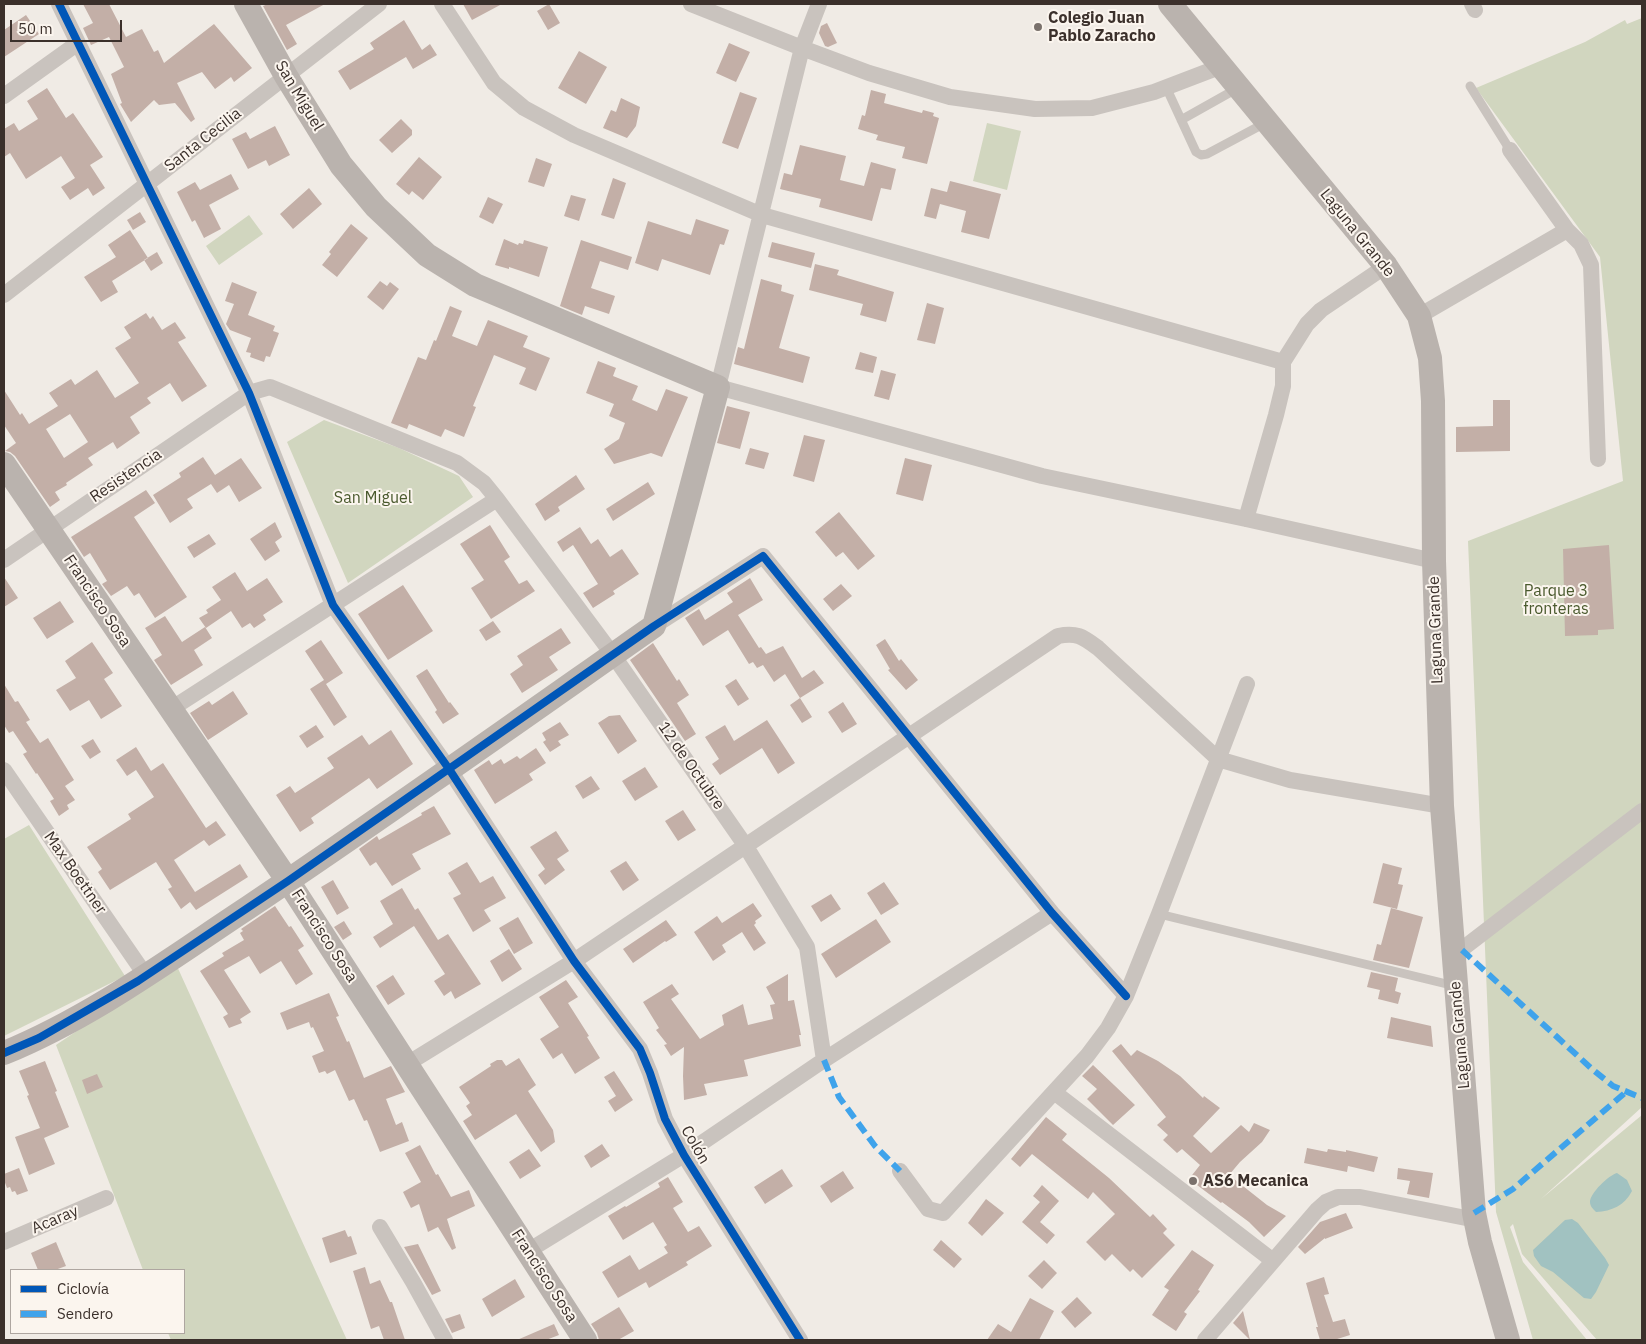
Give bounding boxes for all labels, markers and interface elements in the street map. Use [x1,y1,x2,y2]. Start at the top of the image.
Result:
place label: Colegio Juan Pablo Zaracho [1048,8,1156,46]
scale bar [12,10,125,42]
text: 50 m [18,19,53,38]
marker: Colegio Juan Pablo Zaracho [1032,21,1044,33]
street label: San Miguel [271,57,327,135]
street label: Santa Cecilia [161,104,245,176]
street label: Laguna Grande [1316,185,1398,281]
street label: Resistencia [87,445,165,507]
park label: San Miguel [334,488,412,508]
street label: Francisco Sosa [59,551,135,651]
street label: Laguna Grande [1425,576,1447,684]
park label: Parque 3 fronteras [1523,581,1589,619]
street label: 12 de Octubre [654,718,728,814]
street label: Max Boettner [39,828,111,918]
street label: Francisco Sosa [287,886,361,986]
street label: Laguna Grande [1446,980,1474,1090]
street label: Colón [676,1122,714,1168]
place label: AS6 Mecanica [1203,1171,1308,1191]
marker: AS6 Mecanica [1187,1175,1199,1187]
street label: Acaray [29,1202,81,1238]
street label: Francisco Sosa [507,1226,581,1326]
legend [10,1269,185,1334]
text: Ciclovía [57,1279,109,1298]
text: Sendero [57,1304,113,1323]

